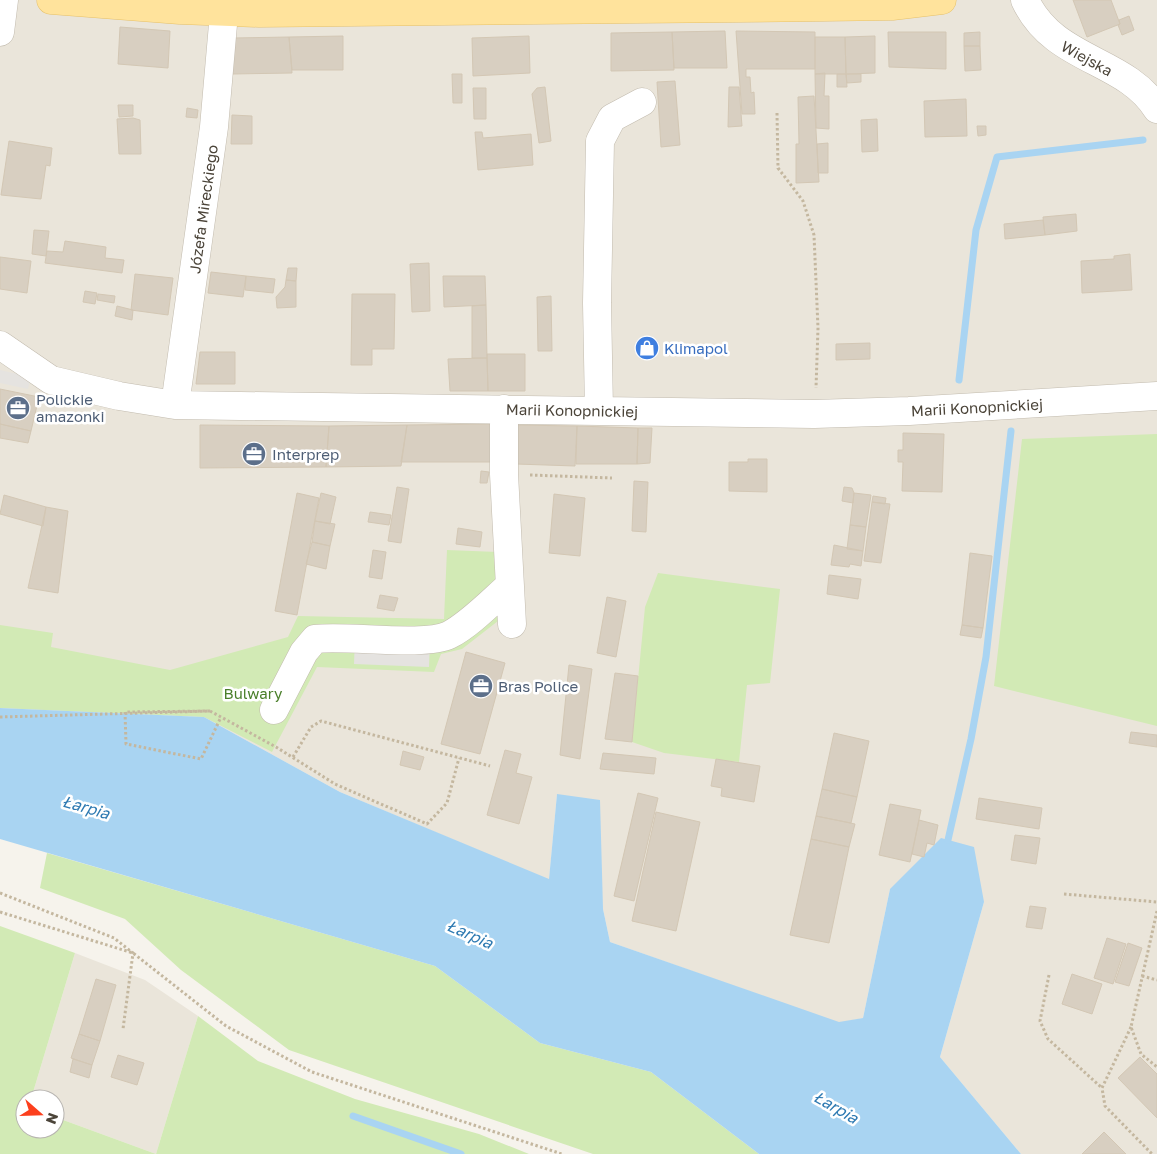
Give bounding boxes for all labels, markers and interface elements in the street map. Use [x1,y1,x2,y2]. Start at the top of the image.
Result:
street label: Wiejska [1058,37,1116,79]
street label: Józefa Mireckiego [185,143,221,275]
shop icon: Klimapol [634,335,660,361]
place label: Klimapol [664,339,728,357]
place label: Polickie amazonki [36,390,105,425]
office icon: Polickie amazonki [5,395,31,421]
street label: Marii Konopnickiej [911,395,1043,419]
street label: Marii Konopnickiej [506,400,638,420]
office icon: Interprep [241,441,267,467]
place label: Interprep [272,445,339,463]
office icon: Bras Police [468,673,494,699]
place label: Bras Police [498,677,579,695]
park label: Bulwary [224,684,283,702]
water label: Łarpia [60,791,113,823]
water label: Łarpia [444,915,497,953]
water label: Łarpia [810,1086,863,1128]
north arrow [15,1089,65,1139]
text: N [43,1111,62,1127]

